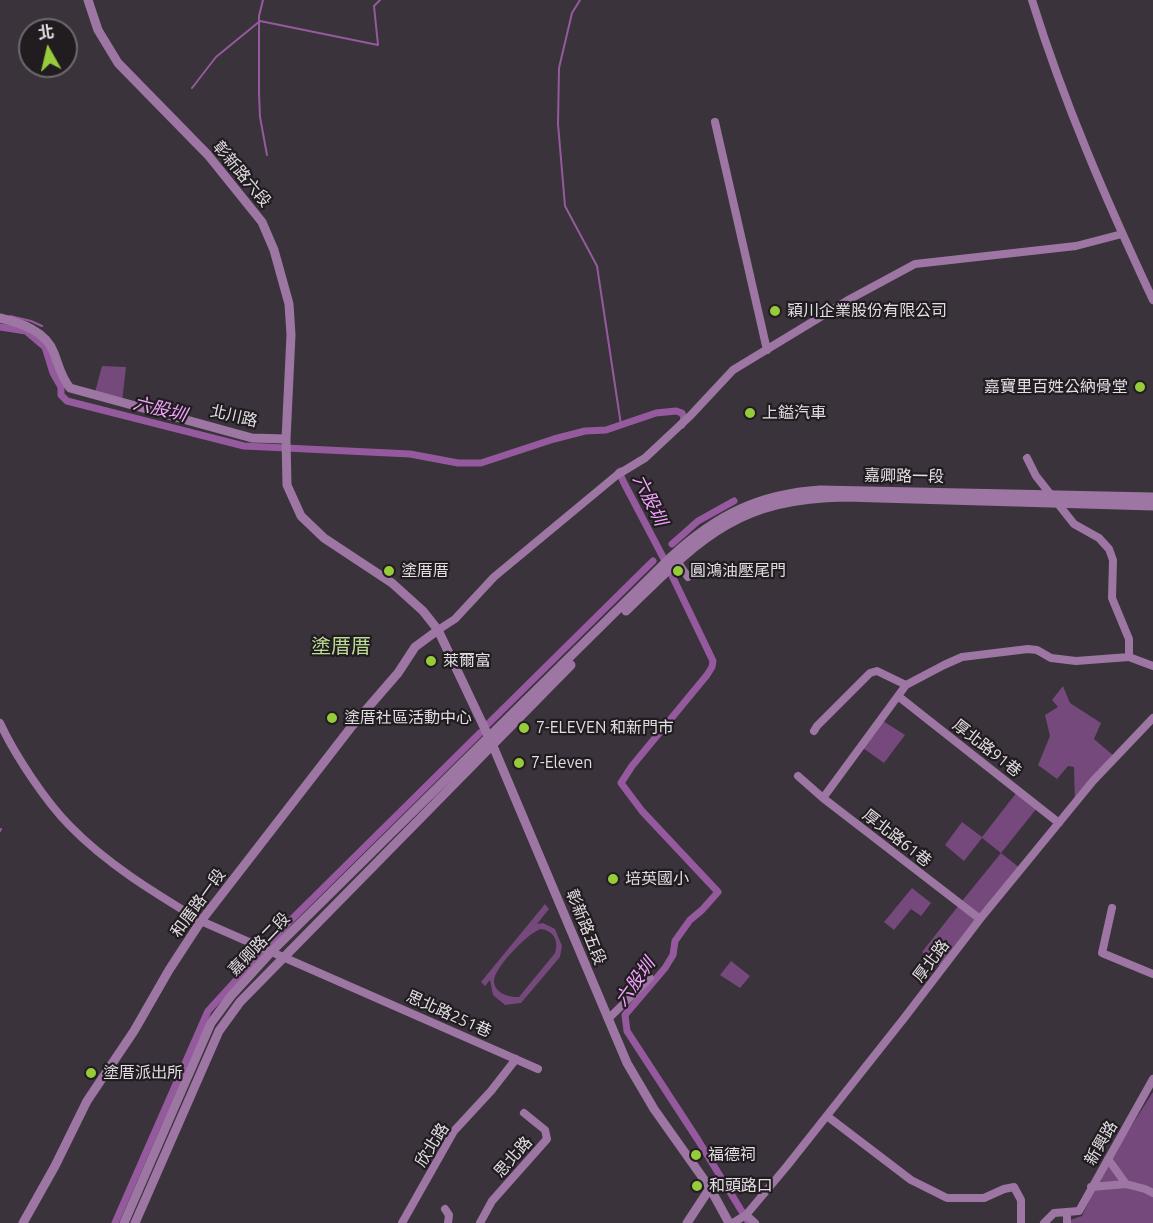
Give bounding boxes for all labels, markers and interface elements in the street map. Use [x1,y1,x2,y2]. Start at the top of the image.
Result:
north arrow [18,18,78,78]
text: 北 [37,22,55,42]
street label: 彰新路六段 [209,137,275,211]
place label: 穎川企業股份有限公司 [787,301,947,321]
marker: 穎川企業股份有限公司 [768,304,782,318]
place label: 嘉寶里百姓公納骨堂 [984,377,1128,397]
marker: 嘉寶里百姓公納骨堂 [1133,380,1147,394]
water label: 六股圳 [131,392,189,426]
street label: 北川路 [208,401,260,431]
place label: 上鎰汽車 [762,403,826,423]
marker: 上鎰汽車 [743,406,757,420]
street label: 嘉卿路一段 [864,466,944,486]
water label: 六股圳 [628,471,672,529]
place label: 塗厝厝 [401,561,449,581]
place label: 圓鴻油壓尾門 [690,561,786,581]
marker: 塗厝厝 [382,564,396,578]
marker: 圓鴻油壓尾門 [671,564,685,578]
district label: 塗厝厝 [311,634,371,658]
place label: 萊爾富 [443,651,491,671]
marker: 萊爾富 [424,654,438,668]
place label: 塗厝社區活動中心 [344,708,472,728]
marker: 塗厝社區活動中心 [325,711,339,725]
street label: 厚北路91巷 [949,715,1025,781]
place label: 7-ELEVEN 和新門市 [536,718,674,738]
marker: 7-ELEVEN 和新門市 [517,721,531,735]
place label: 7-Eleven [531,753,592,773]
marker: 7-Eleven [512,756,526,770]
street label: 厚北路61巷 [859,805,935,871]
street label: 和厝路一段 [167,865,229,941]
place label: 培英國小 [625,869,689,889]
marker: 培英國小 [606,872,620,886]
street label: 彰新路五段 [562,886,610,968]
street label: 嘉卿路二段 [224,909,294,979]
street label: 厚北路 [909,936,953,986]
water label: 六股圳 [610,954,660,1010]
street label: 思北路251巷 [403,987,495,1041]
place label: 塗厝派出所 [103,1063,183,1083]
marker: 塗厝派出所 [84,1066,98,1080]
street label: 新興路 [1081,1117,1121,1169]
street label: 欣北路 [411,1120,453,1170]
street label: 思北路 [490,1133,536,1181]
place label: 福德祠 [708,1145,756,1165]
marker: 福德祠 [689,1148,703,1162]
place label: 和頭路口 [709,1176,773,1196]
marker: 和頭路口 [690,1179,704,1193]

